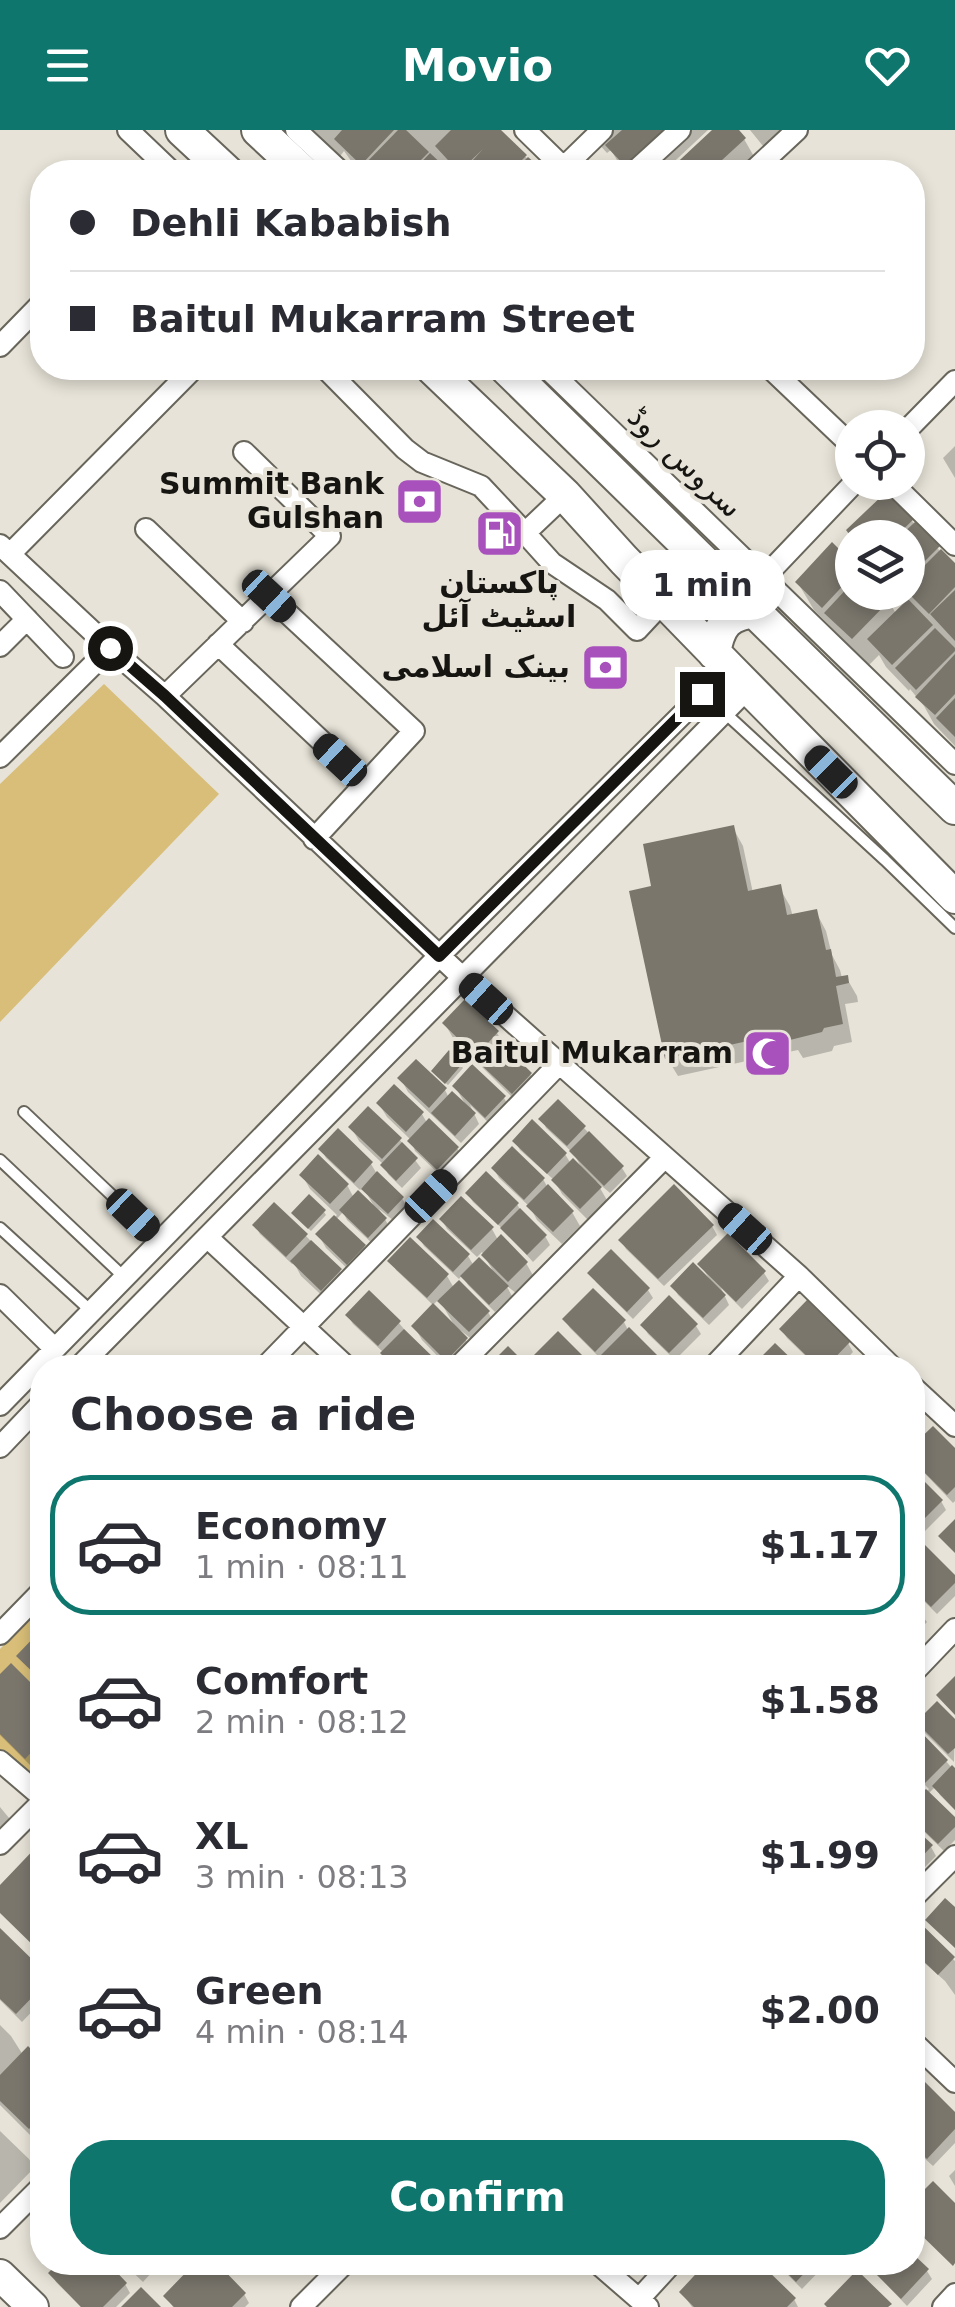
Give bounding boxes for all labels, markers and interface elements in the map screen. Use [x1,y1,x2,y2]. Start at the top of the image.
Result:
icon: menu [40,38,95,93]
icon: heart [860,38,915,93]
text: Movio [402,39,553,92]
text: Dehli Kababish [130,201,451,245]
text: Baitul Mukarram Street [130,297,635,341]
street label: سروس روڈ [620,399,750,525]
map controls [835,410,925,610]
button: locate [835,410,925,500]
place label: Summit Bank Gulshan [159,466,385,535]
bank icon: Summit Bank Gulshan [393,475,445,527]
fuel station icon: پاکستان اسٹیٹ آئل [473,508,525,560]
button: layers [835,520,925,610]
callout: 1 min [620,549,784,619]
car [237,565,301,627]
place label: پاکستان اسٹیٹ آئل [422,565,576,634]
text: 1 min [652,566,753,604]
route start [88,626,133,671]
bank icon: بینک اسلامی [579,641,631,693]
place label: بینک اسلامی [382,649,570,684]
route end [680,672,725,717]
car [308,729,372,791]
car [799,740,863,804]
car [454,968,518,1030]
mosque icon: Baitul Mukarram [742,1027,794,1079]
place label: Baitul Mukarram [451,1035,733,1070]
car [399,1164,463,1228]
car [101,1183,165,1247]
car [713,1198,777,1260]
text: Choose a ride [70,1388,416,1441]
icon: car [75,1500,165,1590]
text: Economy [195,1504,387,1548]
text: $1.17 [760,1523,880,1567]
text: 1 min · 08:11 [195,1548,409,1586]
icon: car [75,1655,165,1745]
text: Comfort [195,1659,368,1703]
text: $1.58 [760,1678,880,1722]
text: 2 min · 08:12 [195,1703,409,1741]
icon: car [75,1810,165,1900]
text: XL [195,1814,249,1858]
text: $1.99 [760,1833,880,1877]
text: 3 min · 08:13 [195,1858,409,1896]
icon: car [75,1965,165,2055]
text: Green [195,1969,324,2013]
text: $2.00 [760,1988,880,2032]
text: 4 min · 08:14 [195,2013,409,2051]
button: Confirm [70,2140,885,2255]

